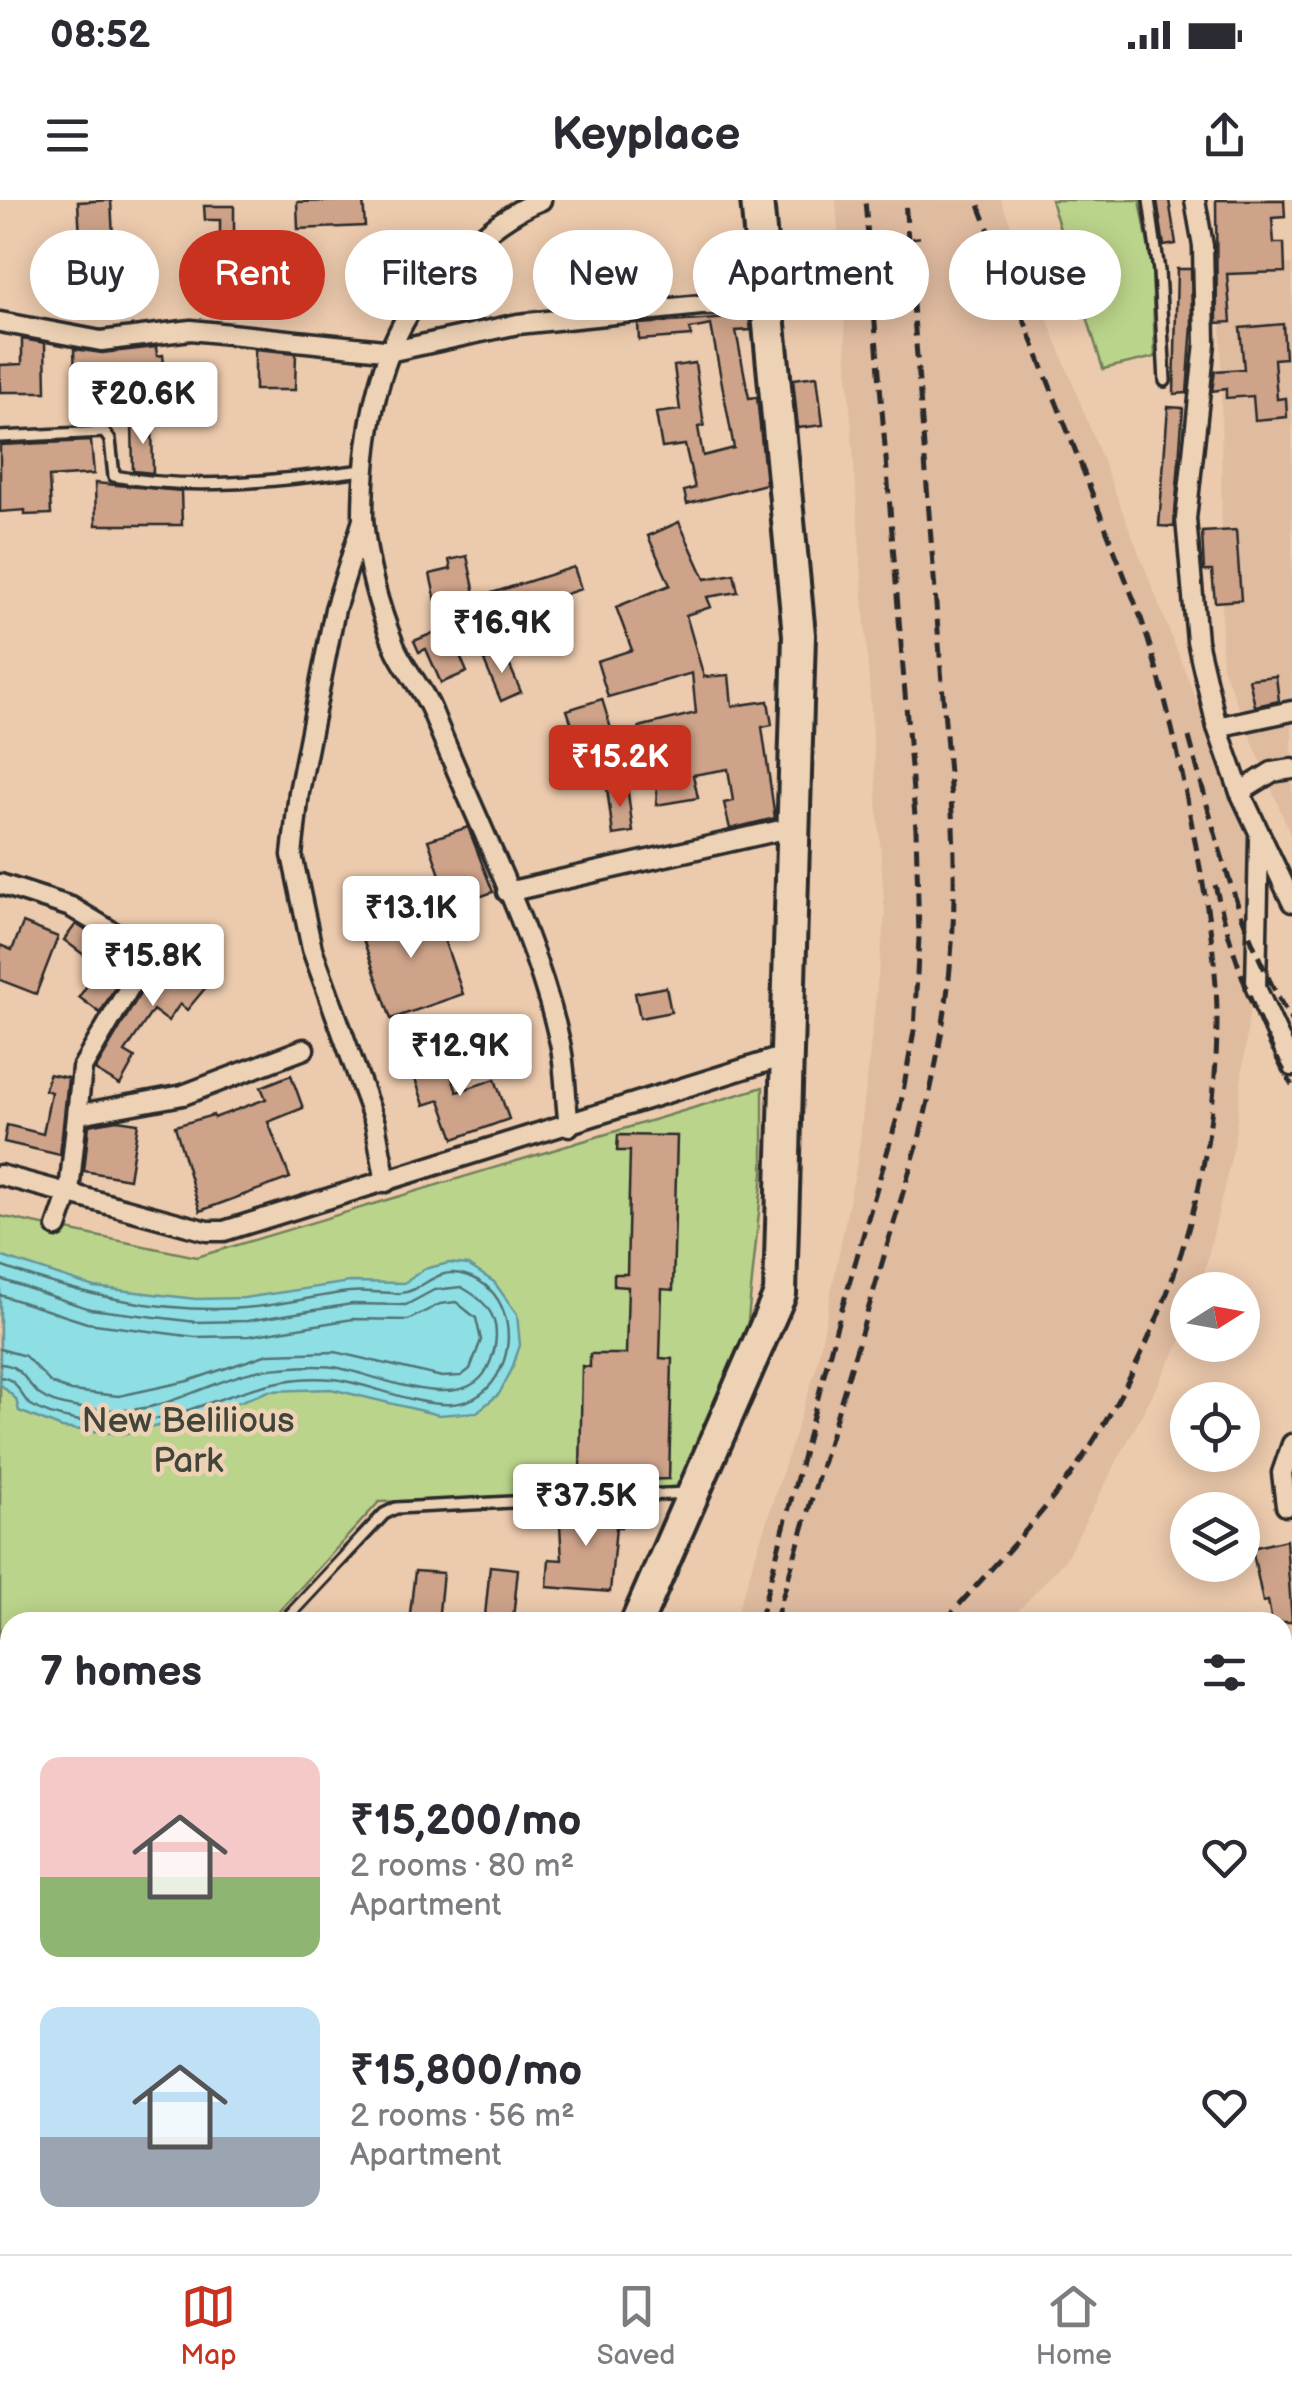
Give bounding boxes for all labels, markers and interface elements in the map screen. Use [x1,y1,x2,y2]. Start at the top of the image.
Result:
text: 08:52 [50,13,150,58]
icon: menu [40,108,95,163]
text: Keyplace [552,108,740,163]
icon: share [1197,108,1252,163]
chip: Buy [30,230,159,320]
chip: Rent [179,230,325,320]
chip: Filters [345,230,513,320]
chip: New [533,230,673,320]
chip: Apartment [693,230,929,320]
chip: House [949,230,1121,320]
pin: ₹20.6K [62,362,224,447]
text: ₹20.6K [90,375,196,414]
pin: ₹16.9K [421,591,583,676]
text: ₹16.9K [453,604,551,643]
pin: ₹15.2K [539,725,701,810]
text: ₹15.2K [571,738,669,777]
pin: ₹13.1K [330,876,492,961]
text: ₹13.1K [365,889,457,928]
pin: ₹15.8K [72,924,234,1009]
text: ₹15.8K [104,937,202,976]
pin: ₹12.9K [379,1014,541,1099]
text: ₹12.9K [411,1027,509,1066]
north arrow [1170,1272,1260,1362]
map controls [1170,1272,1260,1582]
button: locate [1170,1382,1260,1472]
park label: New Belilious Park [81,1400,295,1483]
pin: ₹37.5K [505,1464,667,1549]
text: ₹37.5K [535,1477,637,1516]
button: layers [1170,1492,1260,1582]
icon: filters [1197,1645,1252,1700]
text: 7 homes [40,1647,202,1698]
text: ₹15,200/mo [350,1796,581,1847]
icon: home [120,1797,240,1917]
icon: heart [1197,1830,1252,1885]
text: 2 rooms · 80 m² [350,1847,574,1886]
text: Apartment [350,1886,501,1925]
text: ₹15,800/mo [350,2046,582,2097]
icon: home [120,2047,240,2167]
icon: heart [1197,2080,1252,2135]
text: 2 rooms · 56 m² [350,2097,575,2136]
text: Apartment [350,2136,501,2175]
tab: Map [180,2279,236,2372]
tab: Saved [597,2279,675,2372]
tab: Home [1036,2279,1112,2372]

